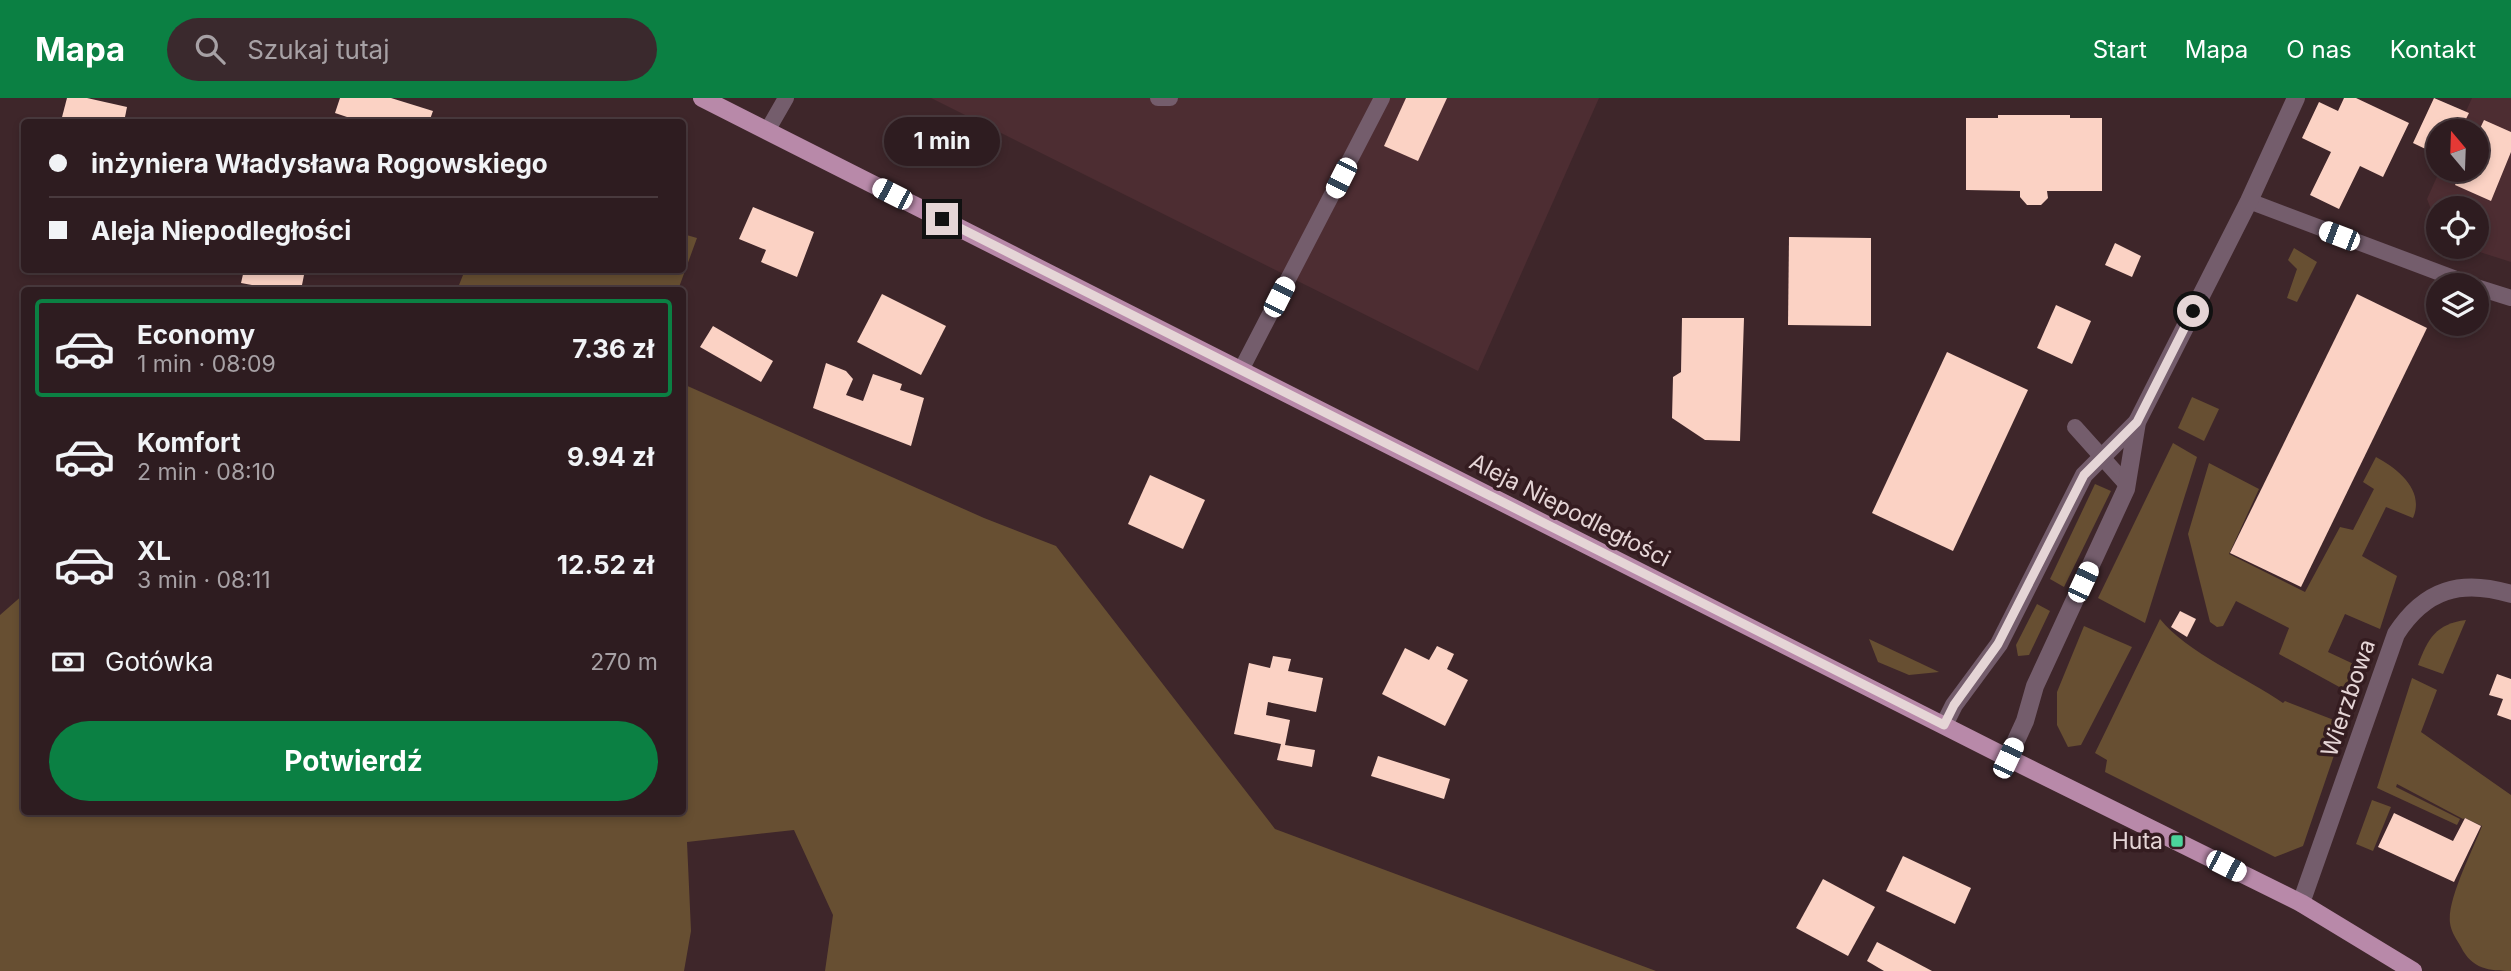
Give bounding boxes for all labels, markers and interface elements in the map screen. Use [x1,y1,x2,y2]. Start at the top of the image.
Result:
search box [167,18,657,81]
text: Mapa [35,29,125,69]
icon: search [191,30,229,68]
text: Szukaj tutaj [247,34,390,65]
text: Start [2093,35,2147,64]
text: Mapa [2185,35,2248,64]
text: O nas [2286,35,2352,64]
text: Kontakt [2390,35,2476,64]
callout: 1 min [884,117,1000,166]
north arrow [2426,119,2488,182]
map controls [2426,119,2489,336]
text: 1 min [914,127,970,155]
text: inżyniera Władysława Rogowskiego [91,148,548,179]
car [1323,155,1360,201]
car [869,175,916,213]
button: locate [2426,196,2489,259]
route end [926,203,958,235]
text: Aleja Niepodległości [91,215,351,246]
car [2316,219,2363,253]
button: layers [2426,273,2489,336]
car [1261,274,1298,320]
route start [2177,295,2209,327]
icon: car [53,317,116,380]
text: Economy [137,319,255,350]
text: 7.36 zł [572,333,654,364]
text: 1 min · 08:09 [137,350,276,378]
icon: car [53,425,116,488]
text: Komfort [137,427,241,458]
text: 9.94 zł [567,441,654,472]
street label: Aleja Niepodległości [1465,447,1675,573]
text: 2 min · 08:10 [137,458,276,486]
icon: car [53,533,116,596]
text: XL [137,535,171,566]
text: 12.52 zł [557,549,654,580]
car [2065,559,2102,605]
text: 3 min · 08:11 [137,566,271,594]
street label: Wierzbowa [2315,636,2381,760]
icon: cash [49,643,87,681]
text: Gotówka [105,646,214,677]
text: 270 m [590,648,658,676]
button: Potwierdź [49,721,658,801]
car [1990,735,2027,781]
place label: Huta [2112,827,2163,855]
marker: Huta [2169,833,2185,849]
car [2203,847,2250,885]

